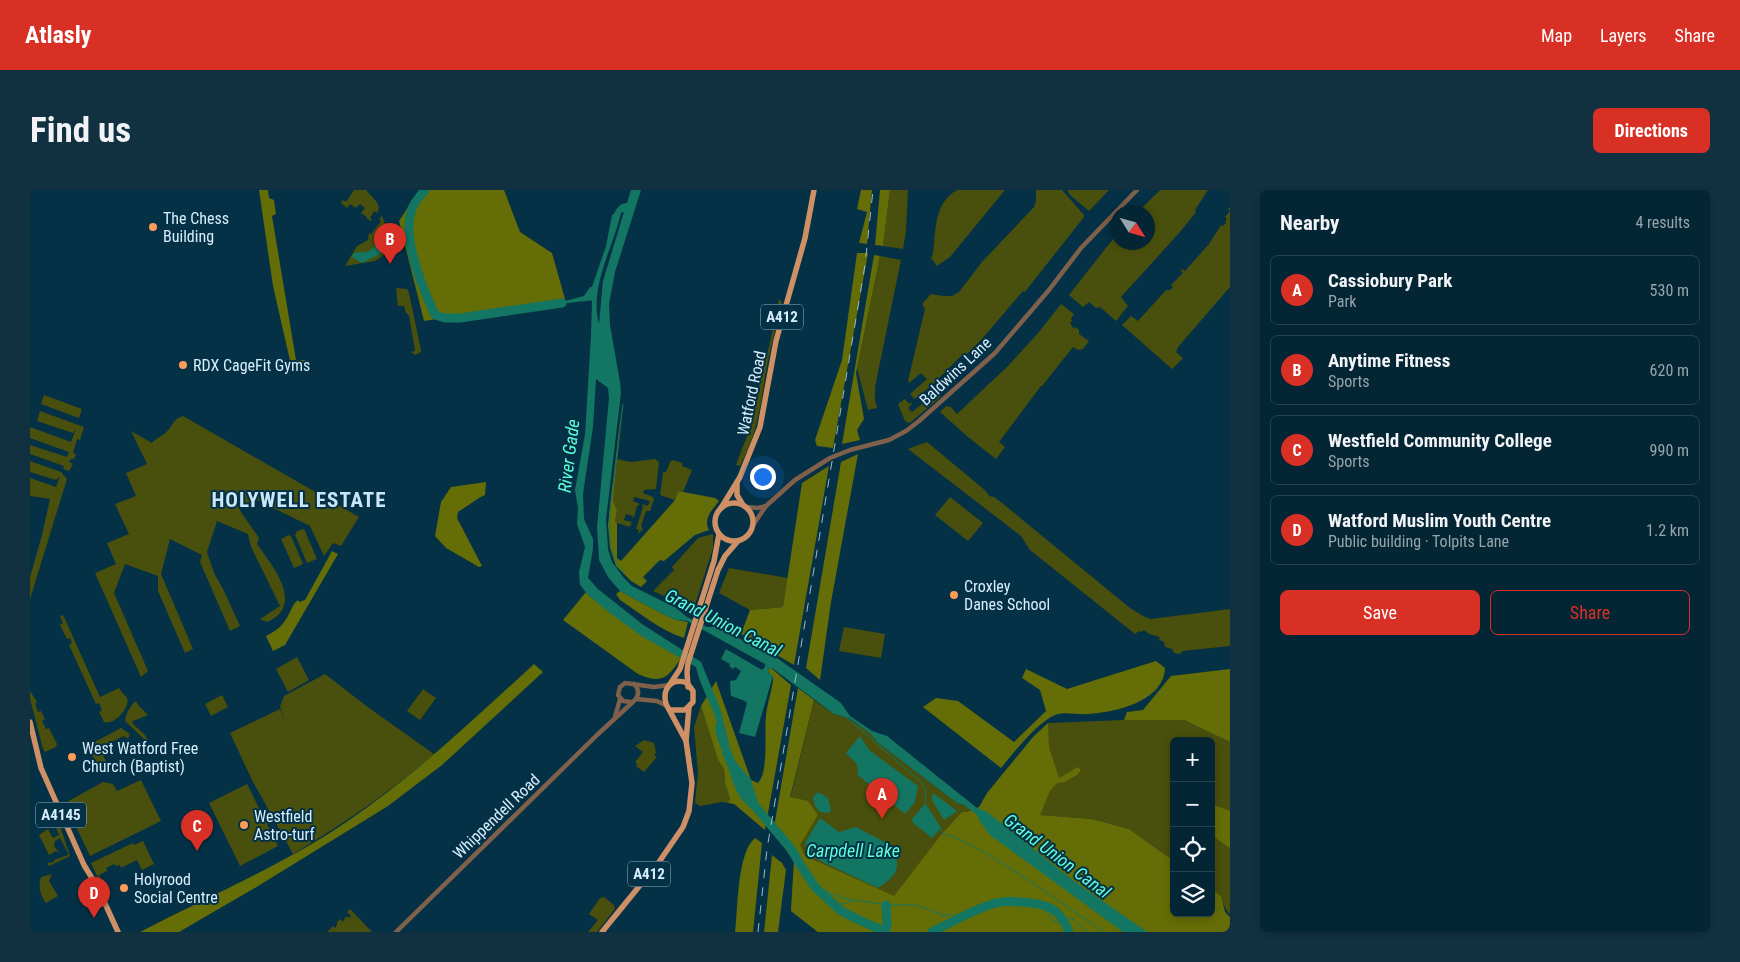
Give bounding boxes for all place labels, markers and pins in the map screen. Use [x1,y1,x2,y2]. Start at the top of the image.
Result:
place label: The Chess Building [163,209,229,246]
marker: The Chess Building [147,221,159,233]
pin: B [374,223,406,264]
place label: RDX CageFit Gyms [193,356,310,375]
marker: RDX CageFit Gyms [177,359,189,371]
place label: Croxley Danes School [964,577,1050,614]
marker: Croxley Danes School [948,589,960,601]
place label: West Watford Free Church (Baptist) [82,739,198,776]
marker: West Watford Free Church (Baptist) [66,751,78,763]
pin: A [866,778,898,819]
place label: Westfield Astro-turf [254,807,315,844]
pin: C [181,810,213,851]
marker: Westfield Astro-turf [238,819,250,831]
place label: Holyrood Social Centre [134,870,218,907]
pin: D [78,877,110,918]
marker: Holyrood Social Centre [118,882,130,894]

